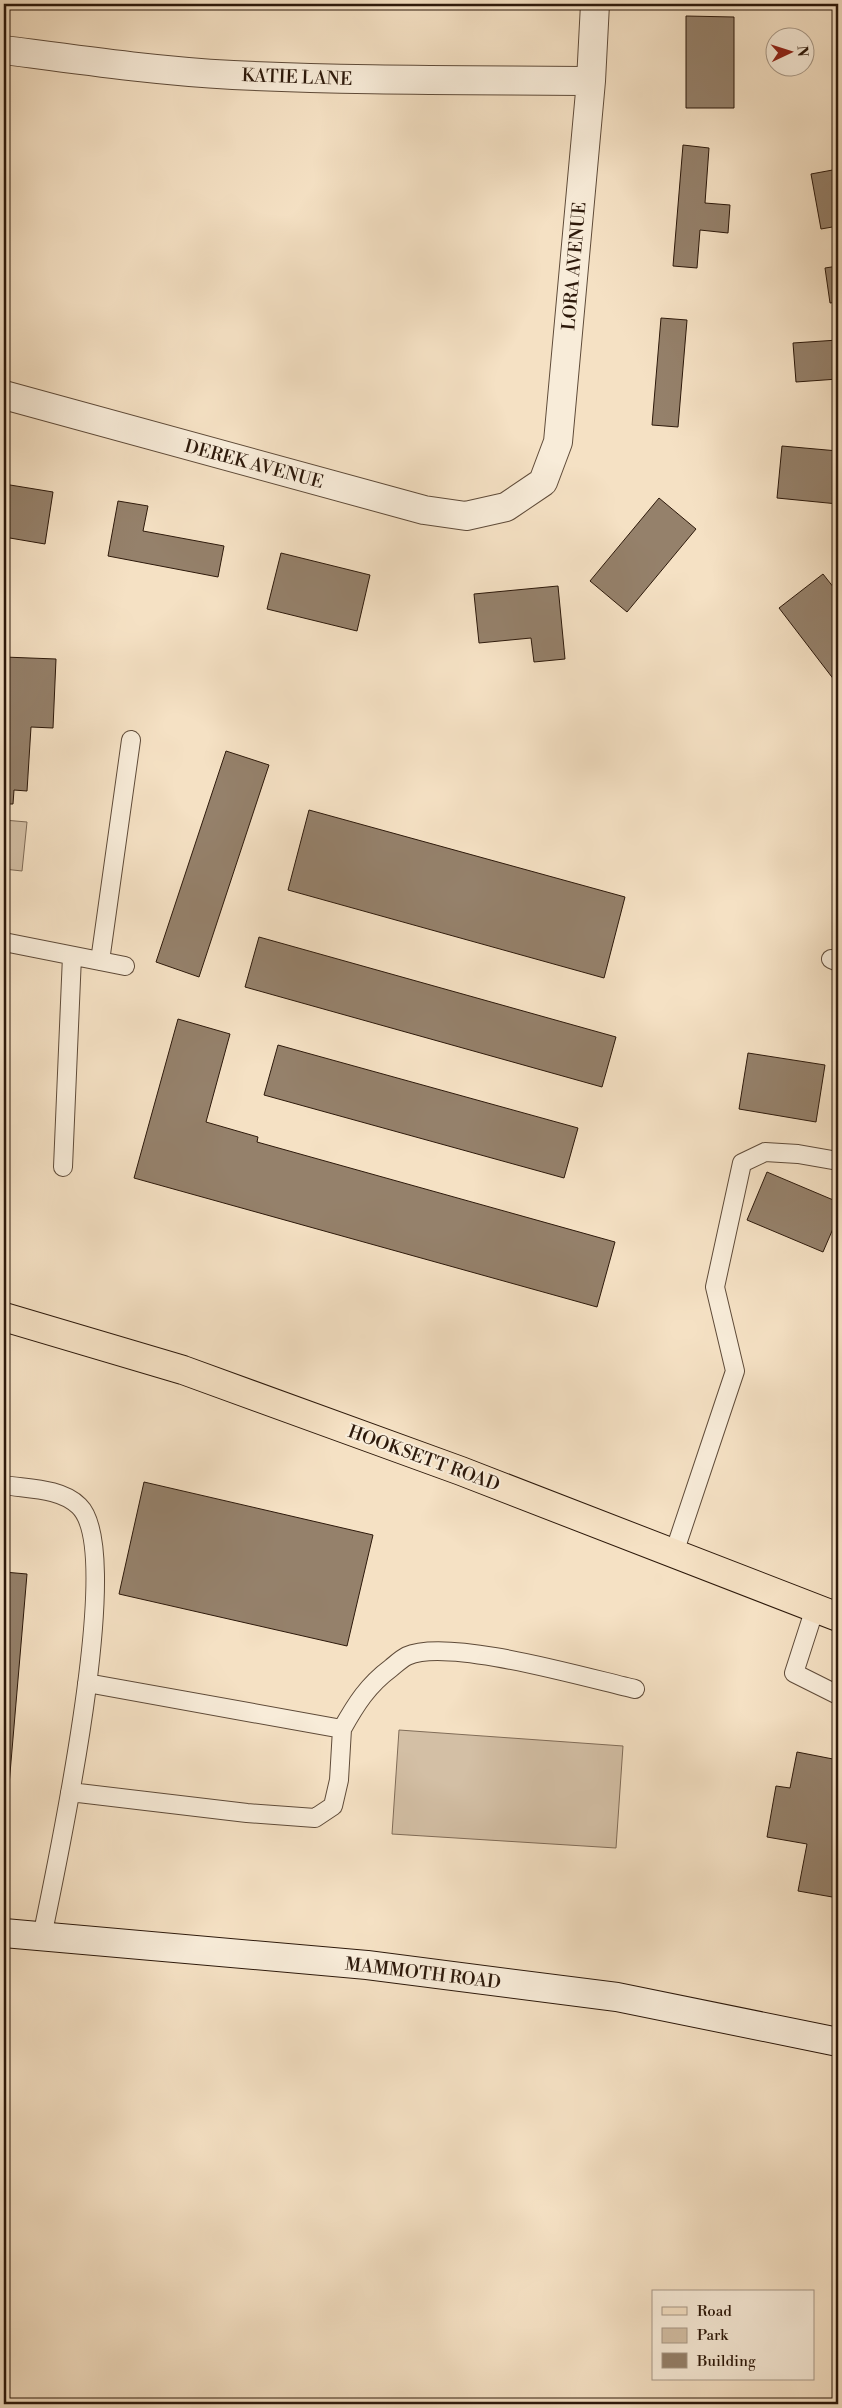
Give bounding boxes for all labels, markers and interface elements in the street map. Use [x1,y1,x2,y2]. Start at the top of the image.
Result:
north arrow [764,28,814,78]
text: N [793,45,811,57]
street label: KATIE LANE [241,64,353,91]
street label: LORA AVENUE [557,201,592,331]
street label: DEREK AVENUE [182,435,326,494]
street label: HOOKSETT ROAD [345,1420,503,1497]
street label: MAMMOTH ROAD [344,1953,502,1994]
legend [652,2290,814,2380]
text: Road [697,2302,732,2321]
text: Park [697,2326,729,2345]
text: Building [696,2352,756,2371]

